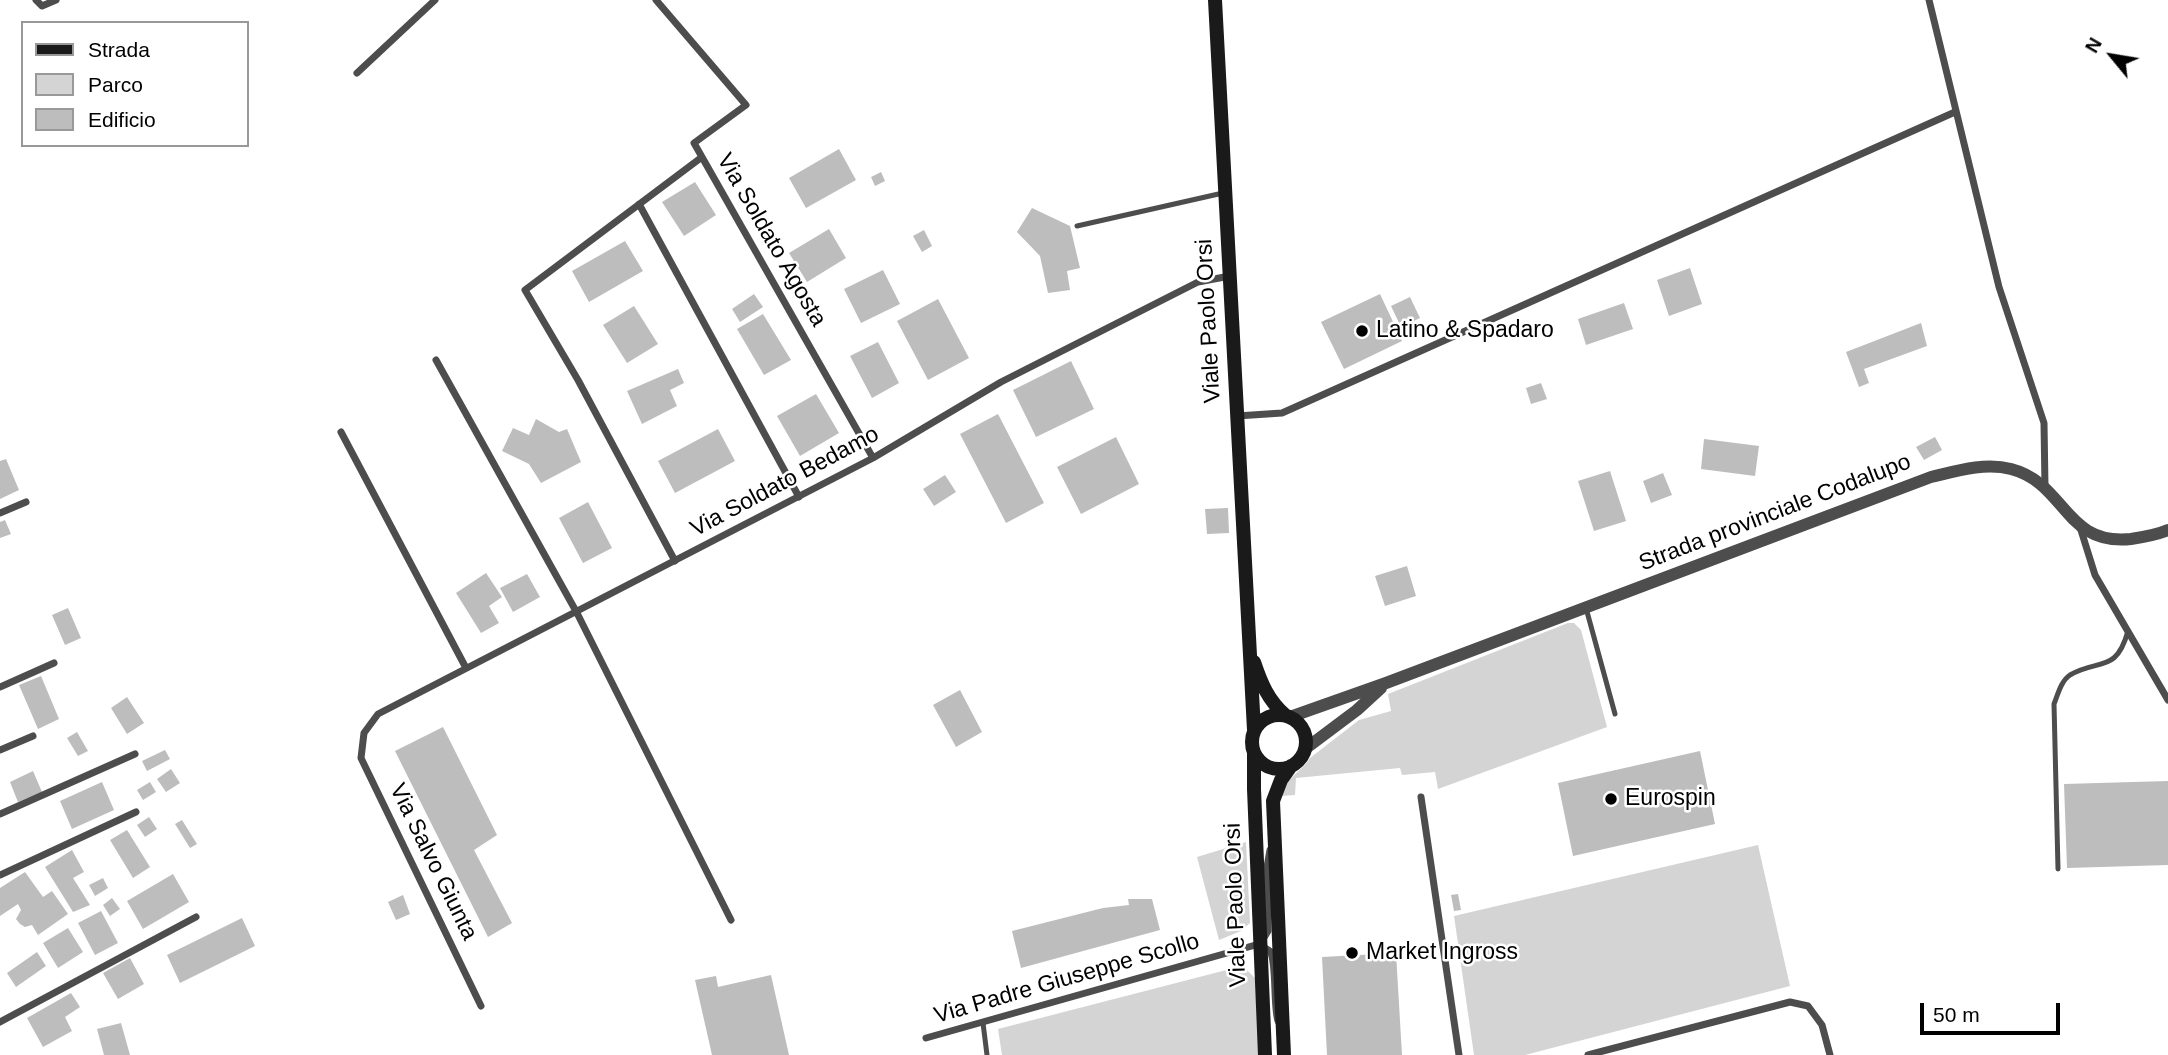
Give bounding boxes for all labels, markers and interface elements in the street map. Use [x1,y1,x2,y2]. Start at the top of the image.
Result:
legend [21,21,248,147]
north arrow [2077,21,2147,91]
text: N [2081,34,2106,56]
text: Strada [88,38,150,61]
text: Parco [88,73,143,96]
text: Edificio [88,108,156,131]
street label: Via Soldato Agosta [710,149,832,331]
street label: Viale Paolo Orsi [1191,238,1227,404]
place label: Latino & Spadaro [1376,317,1554,345]
marker: Latino & Spadaro [1354,323,1370,339]
street label: Via Soldato Bedamo [686,421,884,543]
street label: Strada provinciale Codalupo [1635,448,1915,578]
street label: Via Salvo Giunta [383,779,483,945]
place label: Eurospin [1625,785,1716,813]
marker: Eurospin [1603,791,1619,807]
street label: Viale Paolo Orsi [1219,822,1253,988]
street label: Via Padre Giuseppe Scollo [931,928,1203,1030]
place label: Market Ingross [1366,939,1518,967]
marker: Market Ingross [1344,945,1360,961]
scale bar [1923,988,2063,1032]
text: 50 m [1933,1003,1980,1026]

